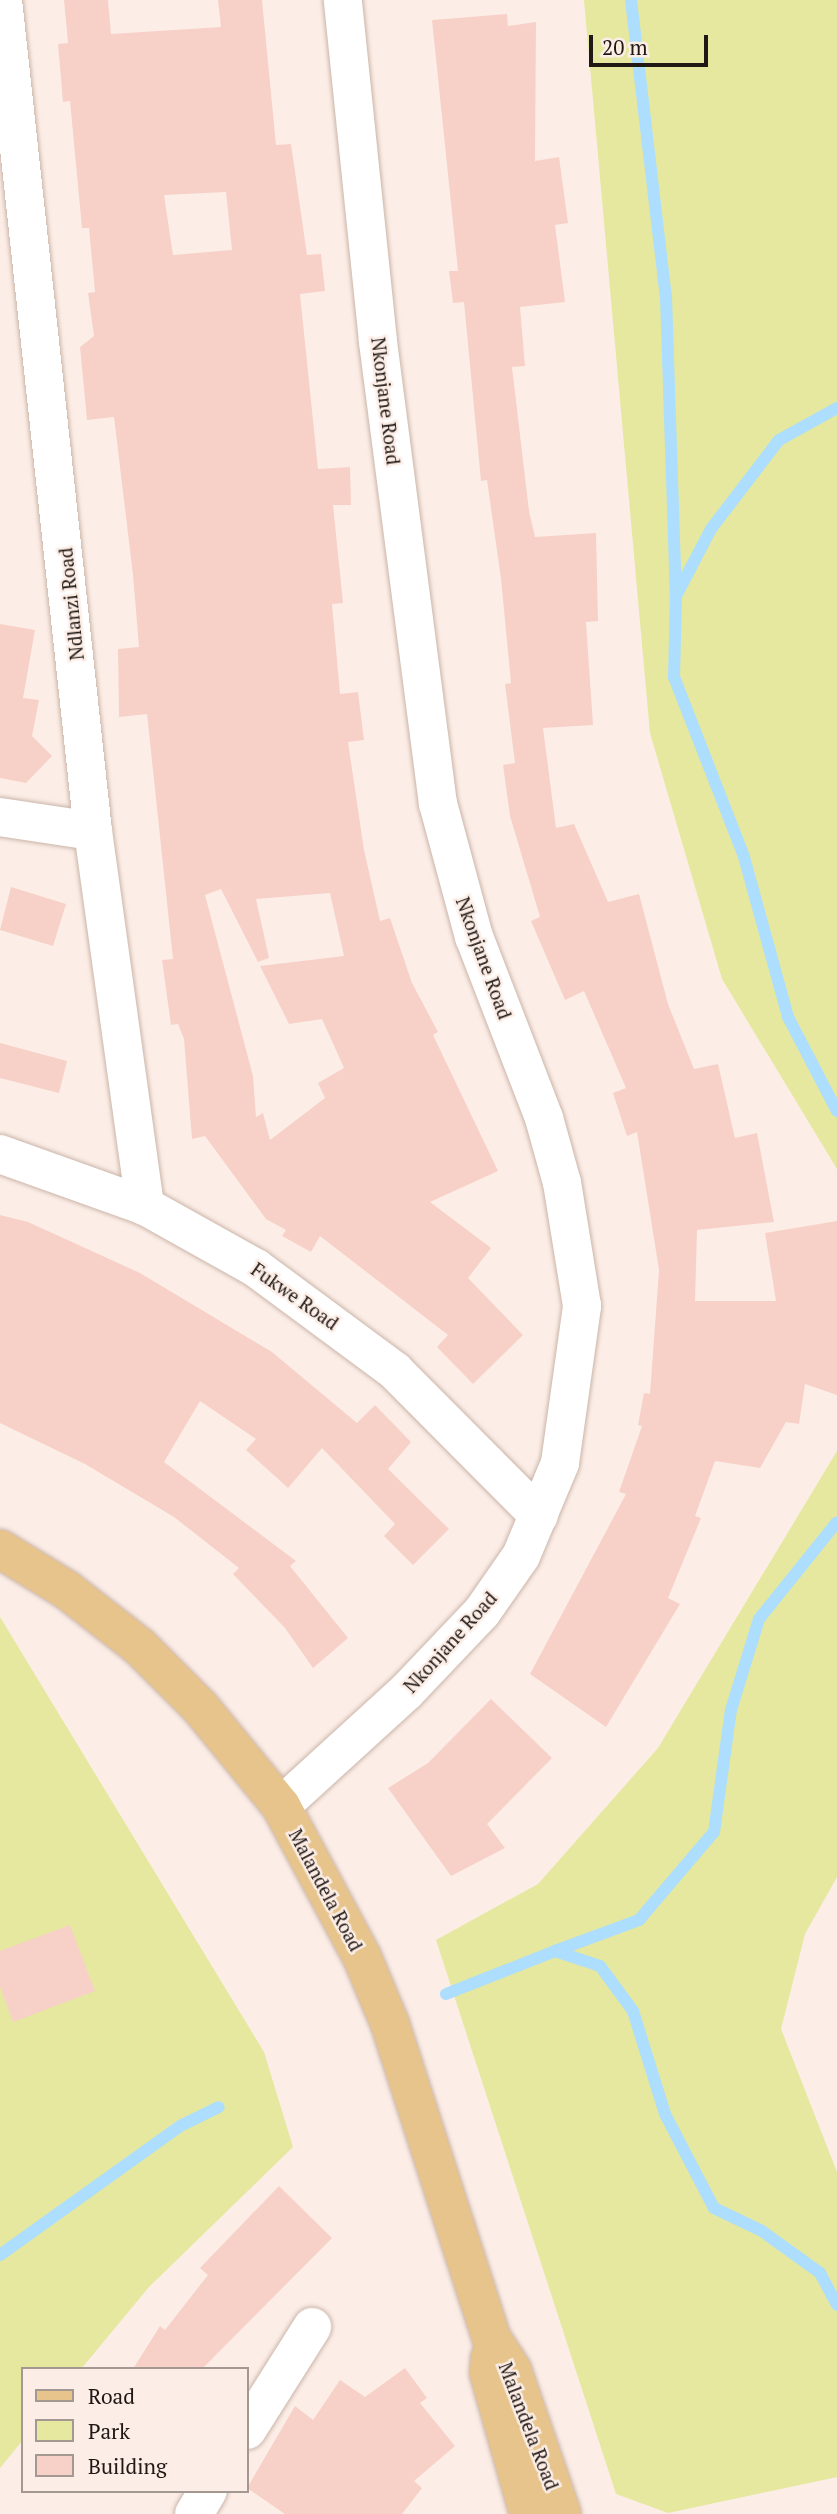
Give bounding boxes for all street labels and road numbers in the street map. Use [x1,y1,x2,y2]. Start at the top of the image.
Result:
street label: Nkonjane Road [367,336,405,466]
street label: Ndlanzi Road [54,547,88,661]
street label: Nkonjane Road [451,894,517,1022]
street label: Fukwe Road [247,1258,343,1334]
street label: Nkonjane Road [399,1587,501,1697]
street label: Malandela Road [284,1825,368,1955]
street label: Malandela Road [494,2359,564,2493]

